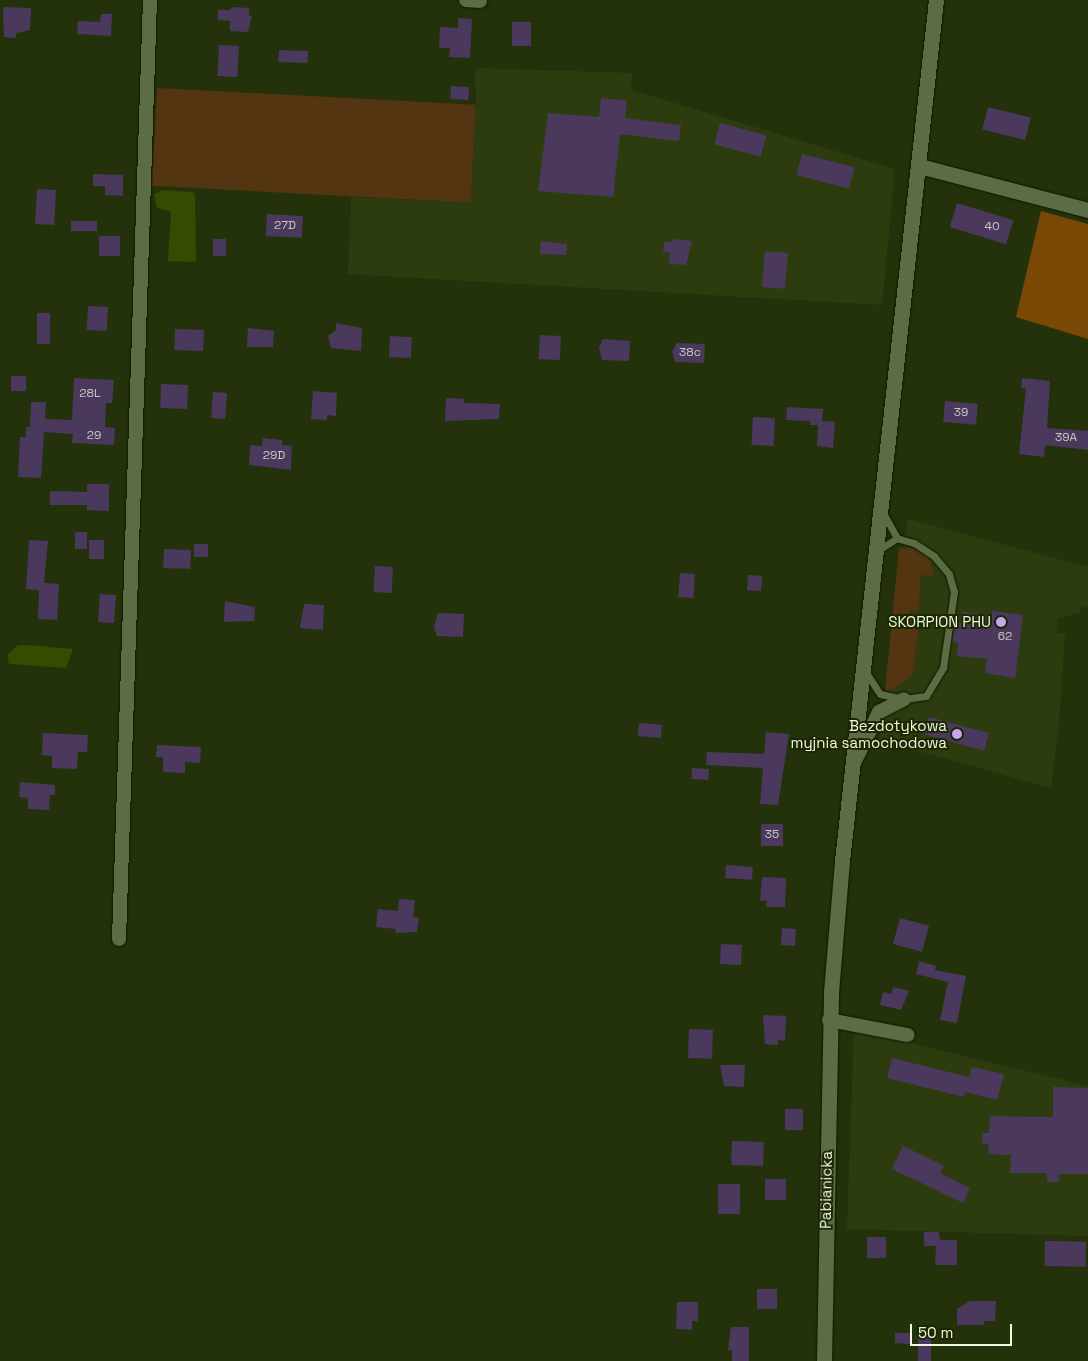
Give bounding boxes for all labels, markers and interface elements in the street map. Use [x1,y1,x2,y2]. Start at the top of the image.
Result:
house number: 27D [274,219,296,233]
house number: 40 [984,220,1000,234]
house number: 38c [679,346,701,360]
house number: 28L [79,387,101,401]
house number: 39 [954,406,968,420]
house number: 29 [87,429,101,443]
house number: 39A [1055,431,1077,445]
house number: 29D [263,449,285,463]
place label: SKORPION PHU [888,613,991,631]
marker: SKORPION PHU [995,616,1007,628]
house number: 62 [998,630,1012,644]
place label: Bezdotykowa myjnia samochodowa [791,716,947,751]
marker: Bezdotykowa myjnia samochodowa [951,728,963,740]
house number: 35 [765,828,779,842]
street label: Pabianicka [816,1151,836,1229]
scale bar [913,1314,1016,1346]
text: 50 m [918,1323,953,1342]

